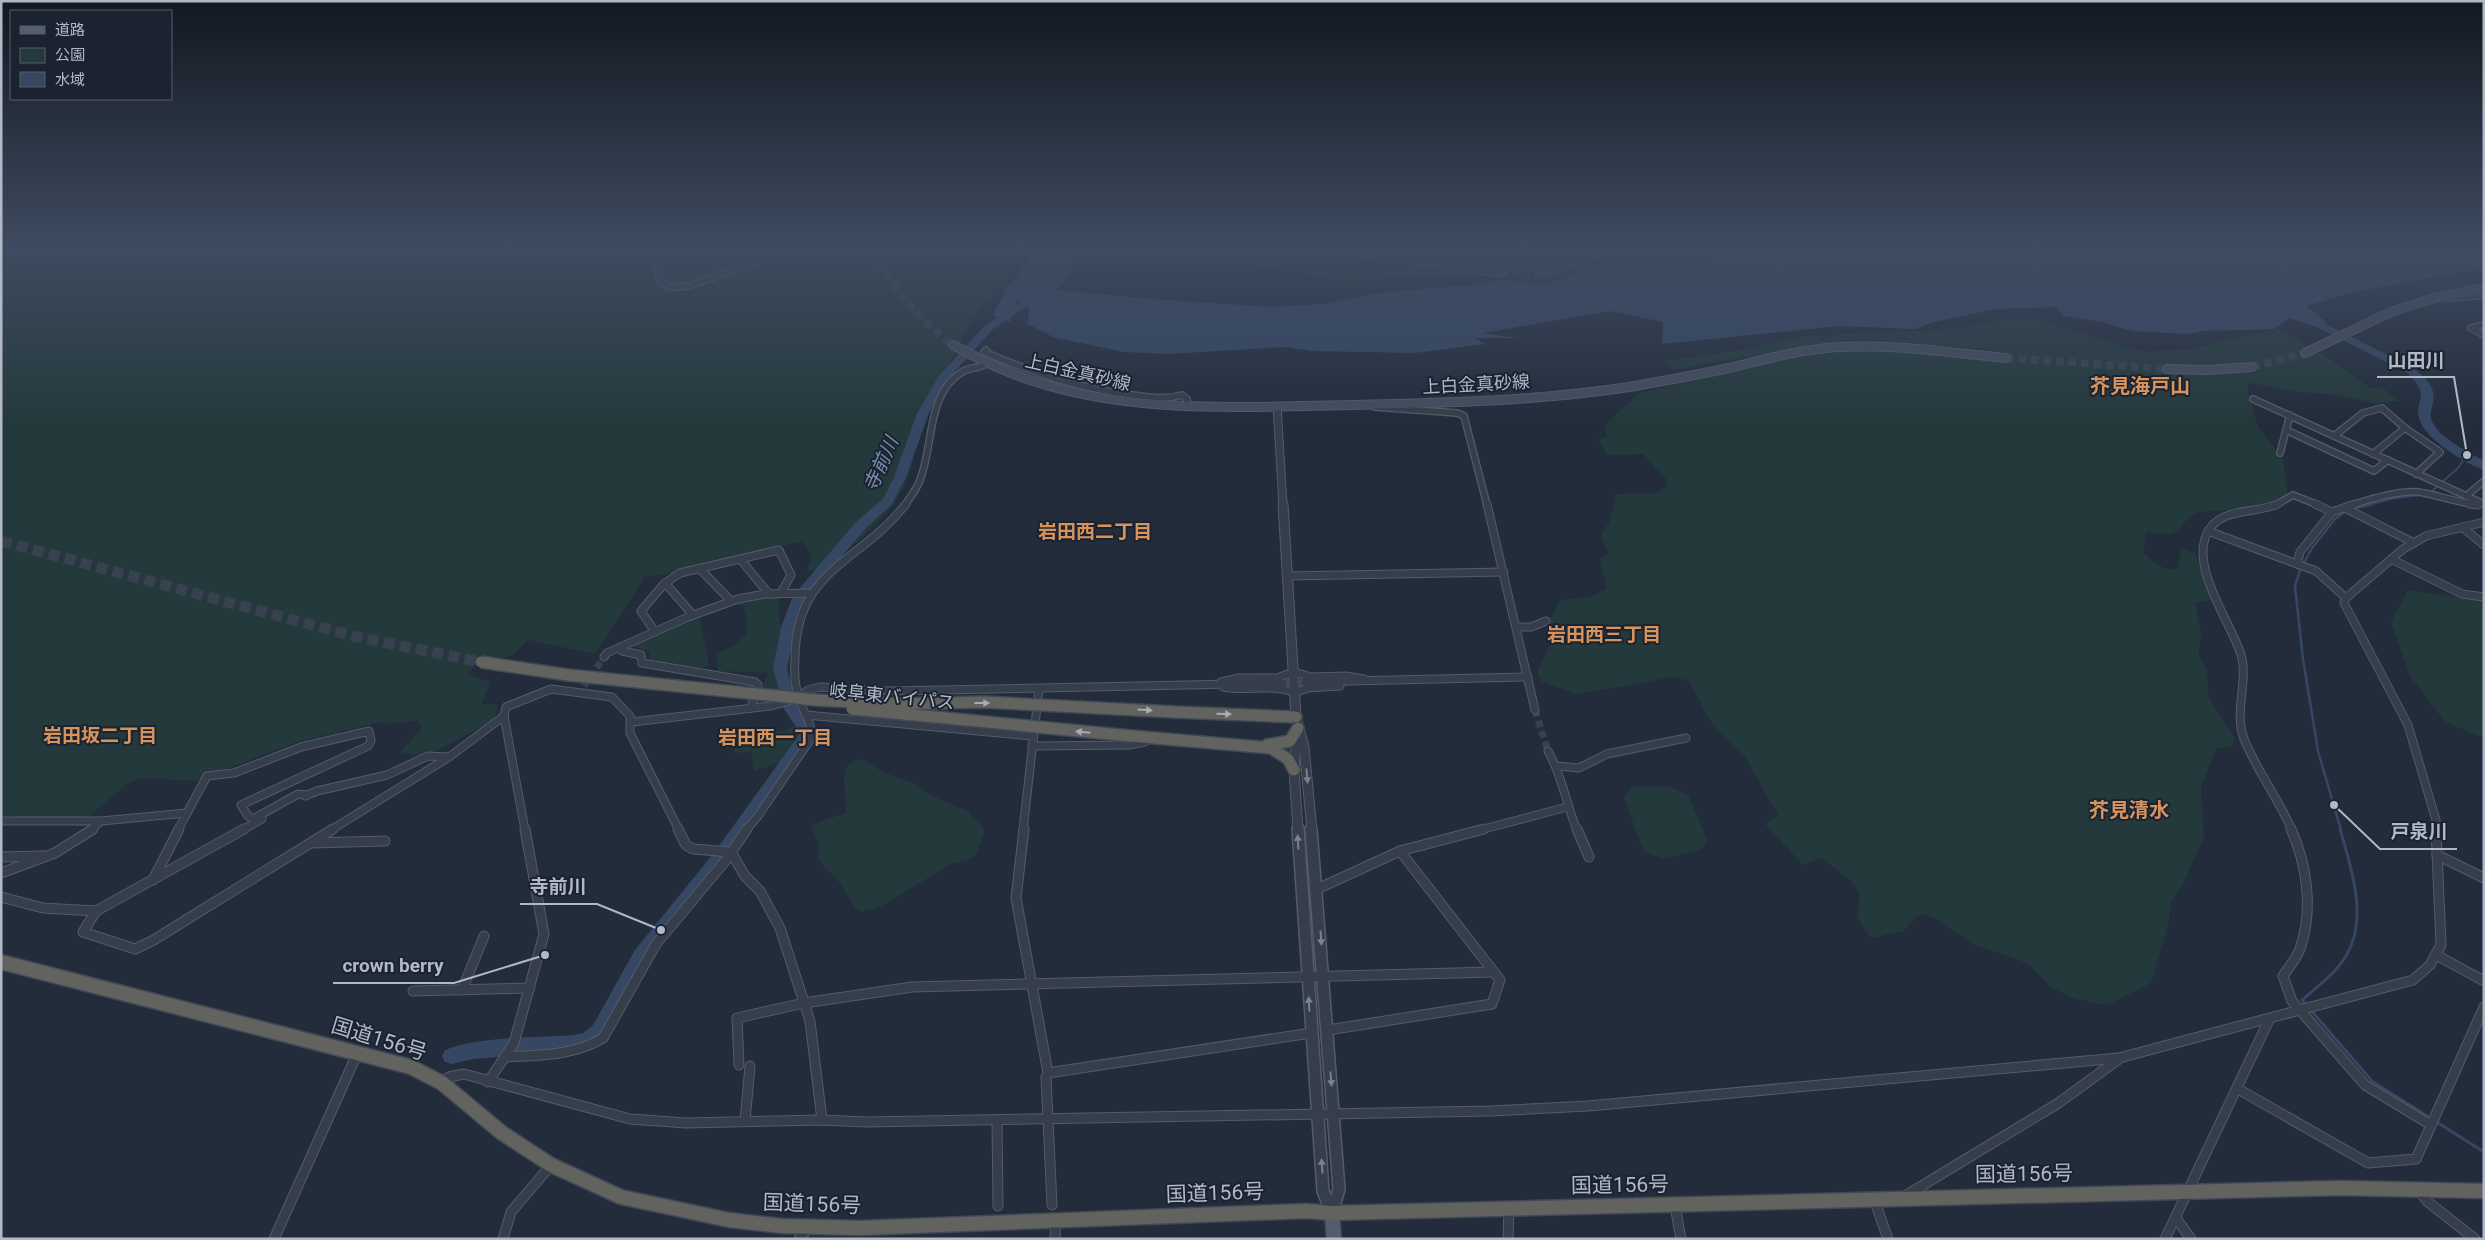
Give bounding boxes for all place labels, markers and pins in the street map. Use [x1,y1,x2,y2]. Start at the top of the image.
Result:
callout: 山田川 [2377,343,2454,377]
callout: 戸泉川 [2380,815,2457,849]
callout: 寺前川 [520,870,597,904]
callout: crown berry [333,949,454,983]

